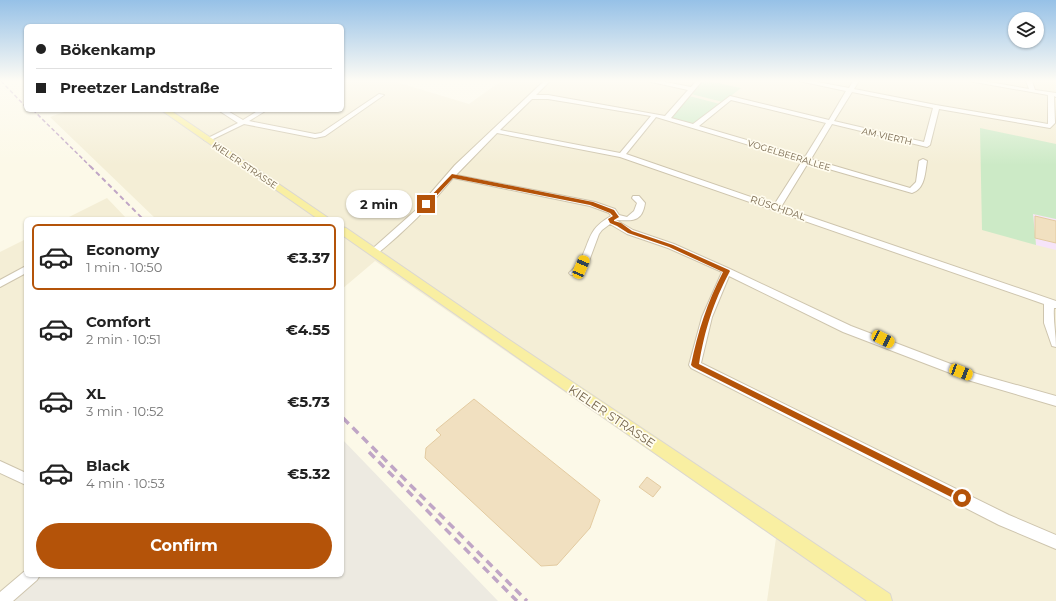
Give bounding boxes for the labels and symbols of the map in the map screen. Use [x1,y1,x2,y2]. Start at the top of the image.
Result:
street label: AM VIERTH [861,125,913,147]
street label: VOGELBEERALLEE [746,137,832,173]
street label: KIELER STRASSE [210,139,280,191]
callout: 2 min [346,190,412,218]
street label: RÜSCHDAL [749,192,808,224]
route end [417,195,435,213]
car [571,254,591,280]
car [870,328,896,350]
car [948,362,974,382]
street label: KIELER STRASSE [566,381,658,451]
route start [953,489,971,507]

